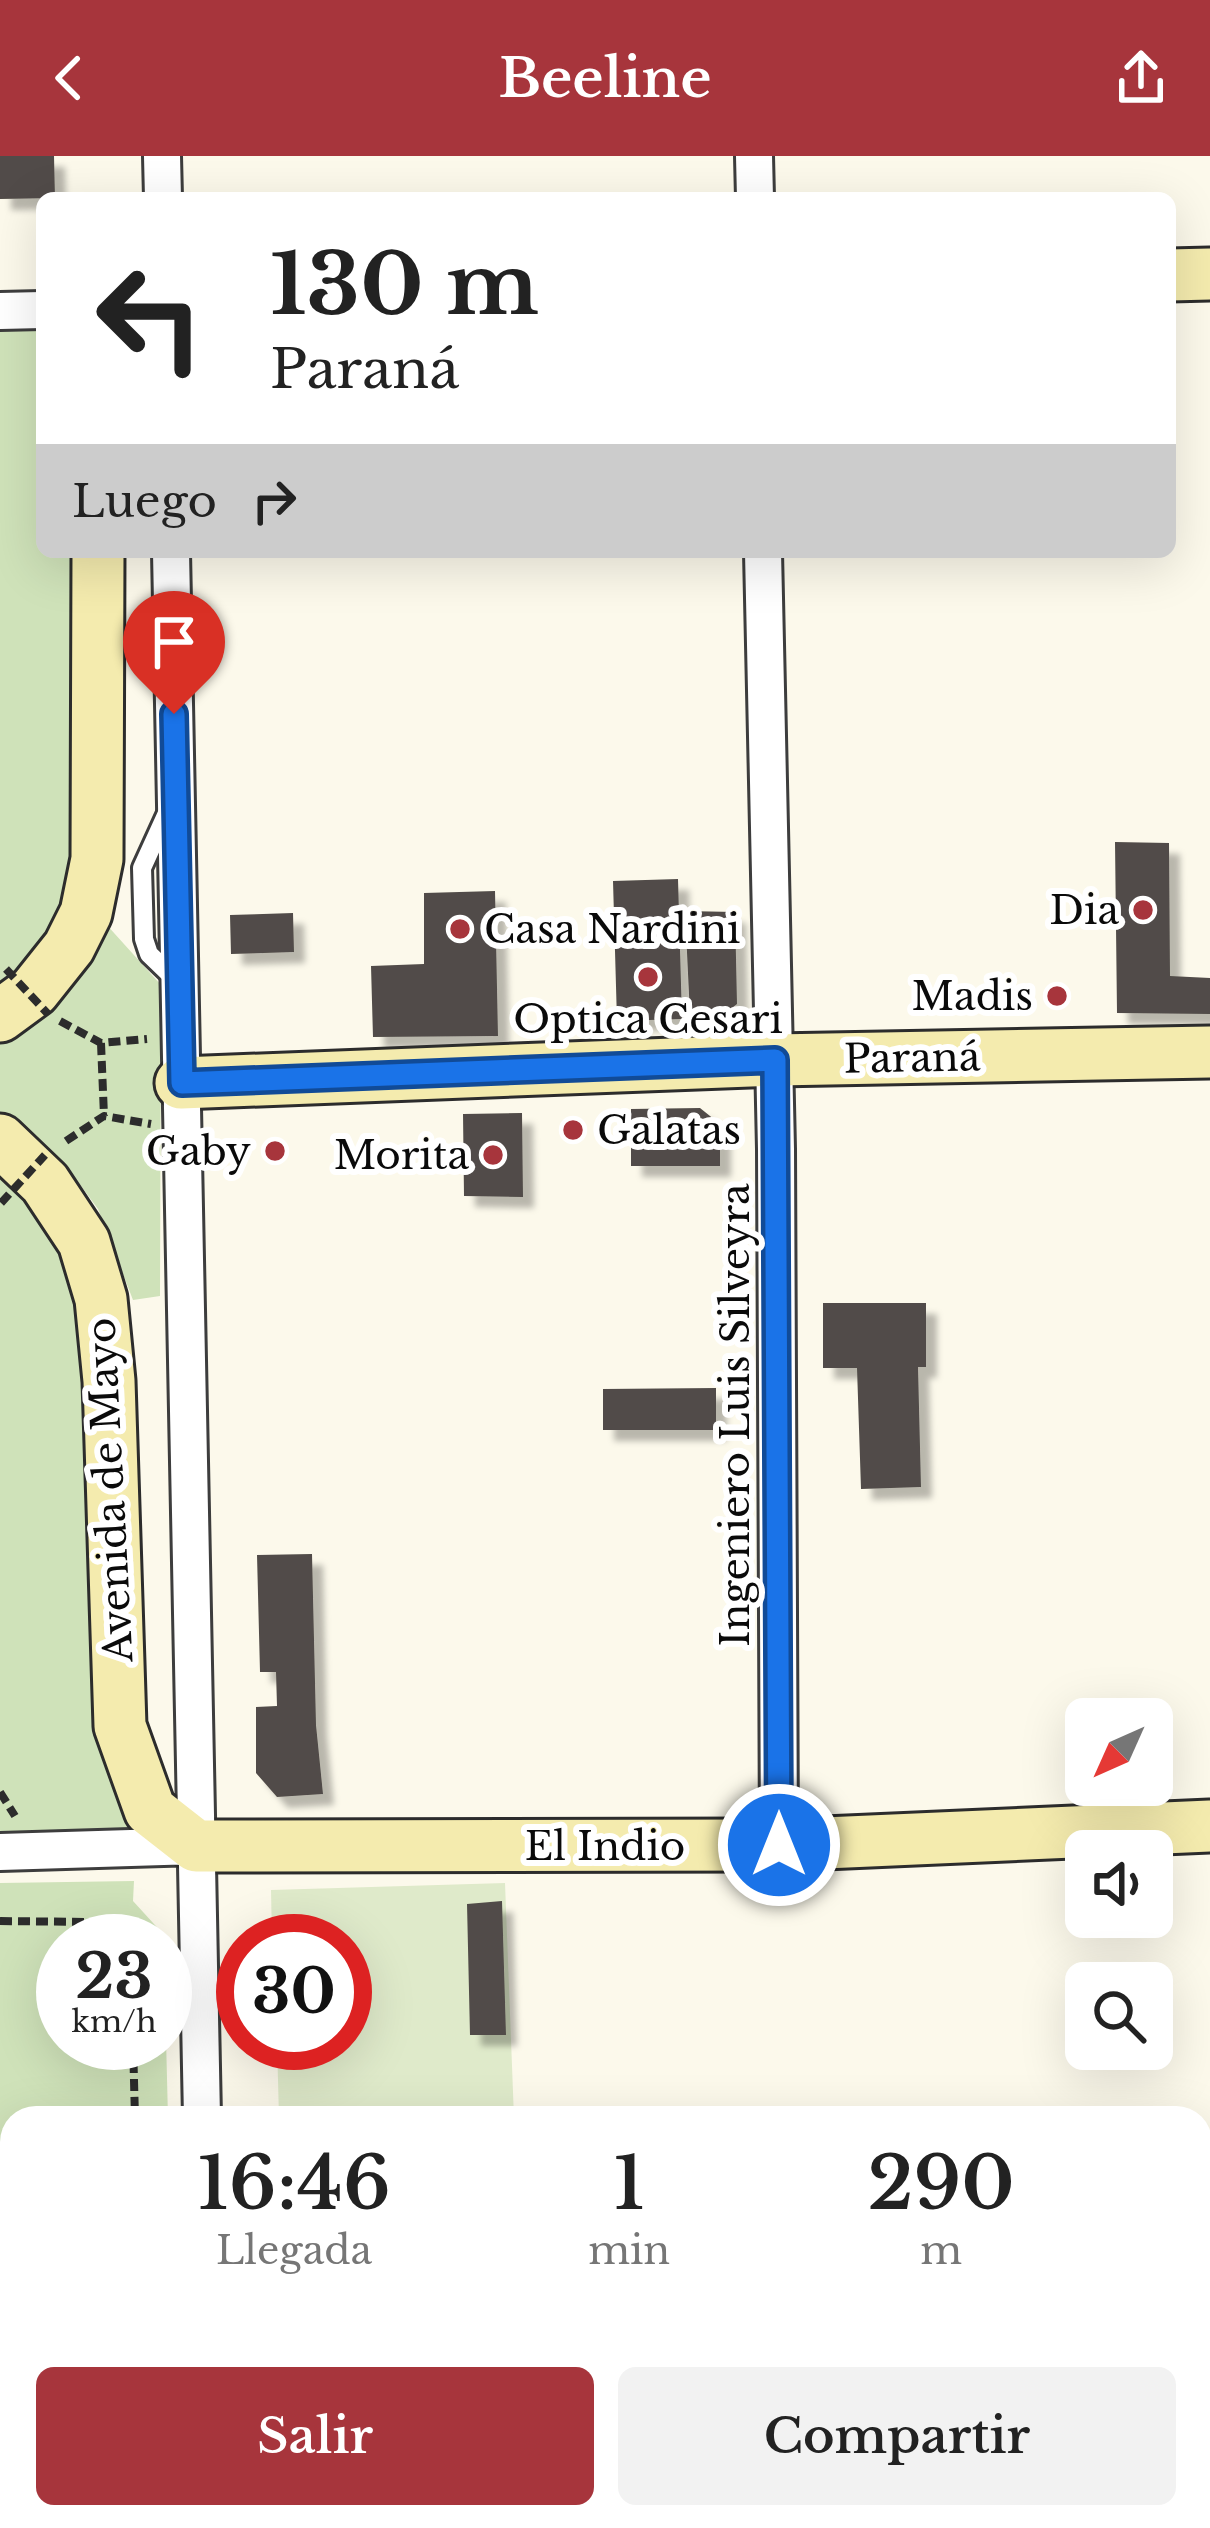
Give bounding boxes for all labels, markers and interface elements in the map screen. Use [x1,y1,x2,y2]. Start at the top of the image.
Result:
icon: back [36,45,102,111]
text: Beeline [498,45,712,112]
icon: share [1108,45,1174,111]
text: 130 m [270,233,539,337]
icon: left [72,240,228,396]
text: Paraná [270,336,459,403]
icon: right [241,468,307,534]
text: Luego [72,473,217,529]
pin [123,591,225,714]
icon: arrive [141,609,207,675]
place label: Dia [1050,886,1119,935]
marker: Dia [1130,897,1156,923]
place label: Casa Nardini [484,905,740,954]
marker: Casa Nardini [447,916,473,942]
marker: Optica Cesari [635,964,661,990]
place label: Madis [912,972,1033,1021]
marker: Madis [1044,983,1070,1009]
place label: Optica Cesari [513,995,783,1044]
street label: Paraná [843,1032,981,1084]
place label: Galatas [597,1106,741,1155]
marker: Galatas [560,1117,586,1143]
place label: Gaby [146,1127,251,1176]
place label: Morita [334,1131,469,1180]
marker: Gaby [262,1138,288,1164]
marker: Morita [480,1142,506,1168]
street label: Ingeniero Luis Silveyra [711,1183,760,1647]
street label: Avenida de Mayo [77,1317,144,1664]
north arrow [1065,1698,1173,1806]
map controls [1065,1698,1173,2070]
position arrow [716,1782,842,1908]
street label: El Indio [525,1822,685,1871]
button: sound [1065,1830,1173,1938]
speed limit sign: 30 [216,1914,372,2070]
text: 23 [75,1940,153,2014]
button: search [1065,1962,1173,2070]
text: km/h [71,2003,157,2040]
text: 16:46 [197,2139,391,2228]
text: 1 [613,2139,645,2228]
text: 290 [867,2139,1015,2228]
text: Llegada [216,2226,372,2275]
text: min [588,2226,670,2275]
text: m [920,2226,962,2275]
button: Salir [36,2367,594,2505]
button: Compartir [618,2367,1176,2505]

